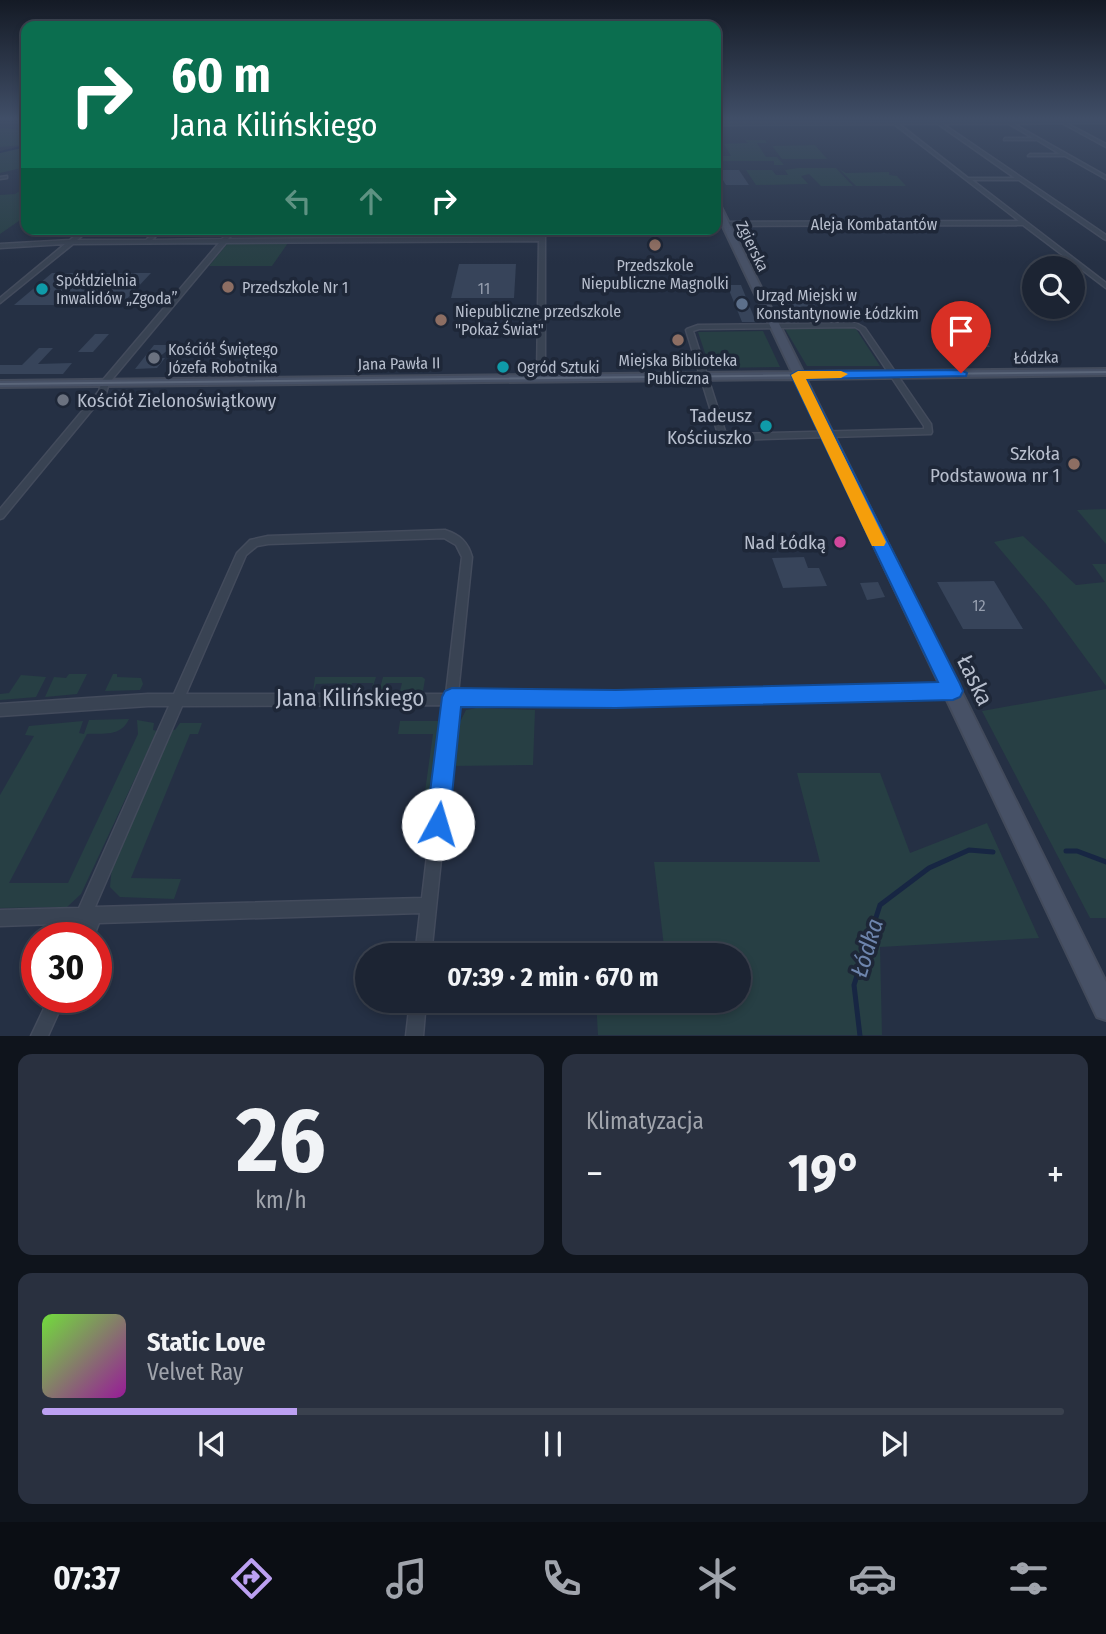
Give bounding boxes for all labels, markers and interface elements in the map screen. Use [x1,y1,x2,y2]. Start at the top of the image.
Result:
text: 60 m [171,46,271,105]
icon: right [56,49,147,140]
text: Jana Kilińskiego [171,106,378,144]
icon: left [279,182,317,220]
icon: ahead [352,182,390,220]
icon: right [425,182,463,220]
street label: Aleja Kombatantów [811,215,938,234]
street label: Zgierska [732,218,773,275]
marker: Przedszkole Niepubliczne Magnolki [647,237,663,253]
place label: Przedszkole Niepubliczne Magnolki [581,256,729,293]
map controls [1022,256,1085,319]
button: search [1022,256,1085,319]
place label: Spółdzielnia Inwalidów „Zgoda” [56,271,178,308]
place label: Przedszkole Nr 1 [242,278,348,297]
marker: Przedszkole Nr 1 [220,279,236,295]
house number: 11 [478,279,490,298]
marker: Spółdzielnia Inwalidów „Zgoda” [34,281,50,297]
place label: Urząd Miejski w Konstantynowie Łódzkim [756,286,919,323]
marker: Urząd Miejski w Konstantynowie Łódzkim [734,296,750,312]
pin [931,301,991,373]
place label: Niepubliczne przedszkole "Pokaż Świat" [455,302,621,339]
marker: Niepubliczne przedszkole "Pokaż Świat" [433,312,449,328]
icon: arrive [942,312,980,350]
marker: Miejska Biblioteka Publiczna [670,332,686,348]
place label: Kościół Świętego Józefa Robotnika [168,340,278,377]
street label: Łódzka [1013,348,1059,367]
marker: Kościół Świętego Józefa Robotnika [146,350,162,366]
place label: Miejska Biblioteka Publiczna [619,351,738,388]
street label: Jana Pawła II [358,353,440,374]
place label: Ogród Sztuki [517,358,600,377]
marker: Ogród Sztuki [495,359,511,375]
place label: Kościół Zielonoświątkowy [77,389,277,412]
marker: Kościół Zielonoświątkowy [55,392,71,408]
place label: Tadeusz Kościuszko [667,404,752,449]
marker: Tadeusz Kościuszko [758,418,774,434]
place label: Szkoła Podstawowa nr 1 [930,442,1060,487]
marker: Szkoła Podstawowa nr 1 [1066,456,1082,472]
place label: Nad Łódką [744,531,826,554]
marker: Nad Łódką [832,534,848,550]
house number: 12 [972,596,986,615]
street label: Łaska [951,650,999,710]
street label: Jana Kilińskiego [276,684,424,712]
position arrow [401,787,475,861]
water label: Łódka [845,915,889,981]
speed limit sign: 30 [21,922,112,1013]
text: 07:39 · 2 min · 670 m [447,962,659,993]
text: 26 [236,1086,326,1195]
text: Klimatyzacja [586,1107,704,1135]
text: 19° [788,1142,862,1205]
text: − [586,1151,603,1197]
text: + [1047,1151,1064,1197]
text: km/h [255,1186,307,1214]
text: Static Love [147,1327,265,1358]
text: Velvet Ray [147,1358,243,1386]
icon: previous [193,1425,231,1463]
icon: pause [534,1425,572,1463]
icon: next [875,1425,913,1463]
icon: directions [227,1554,276,1603]
icon: music [382,1554,431,1603]
icon: phone [537,1554,586,1603]
icon: climate [693,1554,742,1603]
icon: car [848,1554,897,1603]
icon: filters [1004,1554,1053,1603]
text: 07:37 [53,1559,120,1597]

